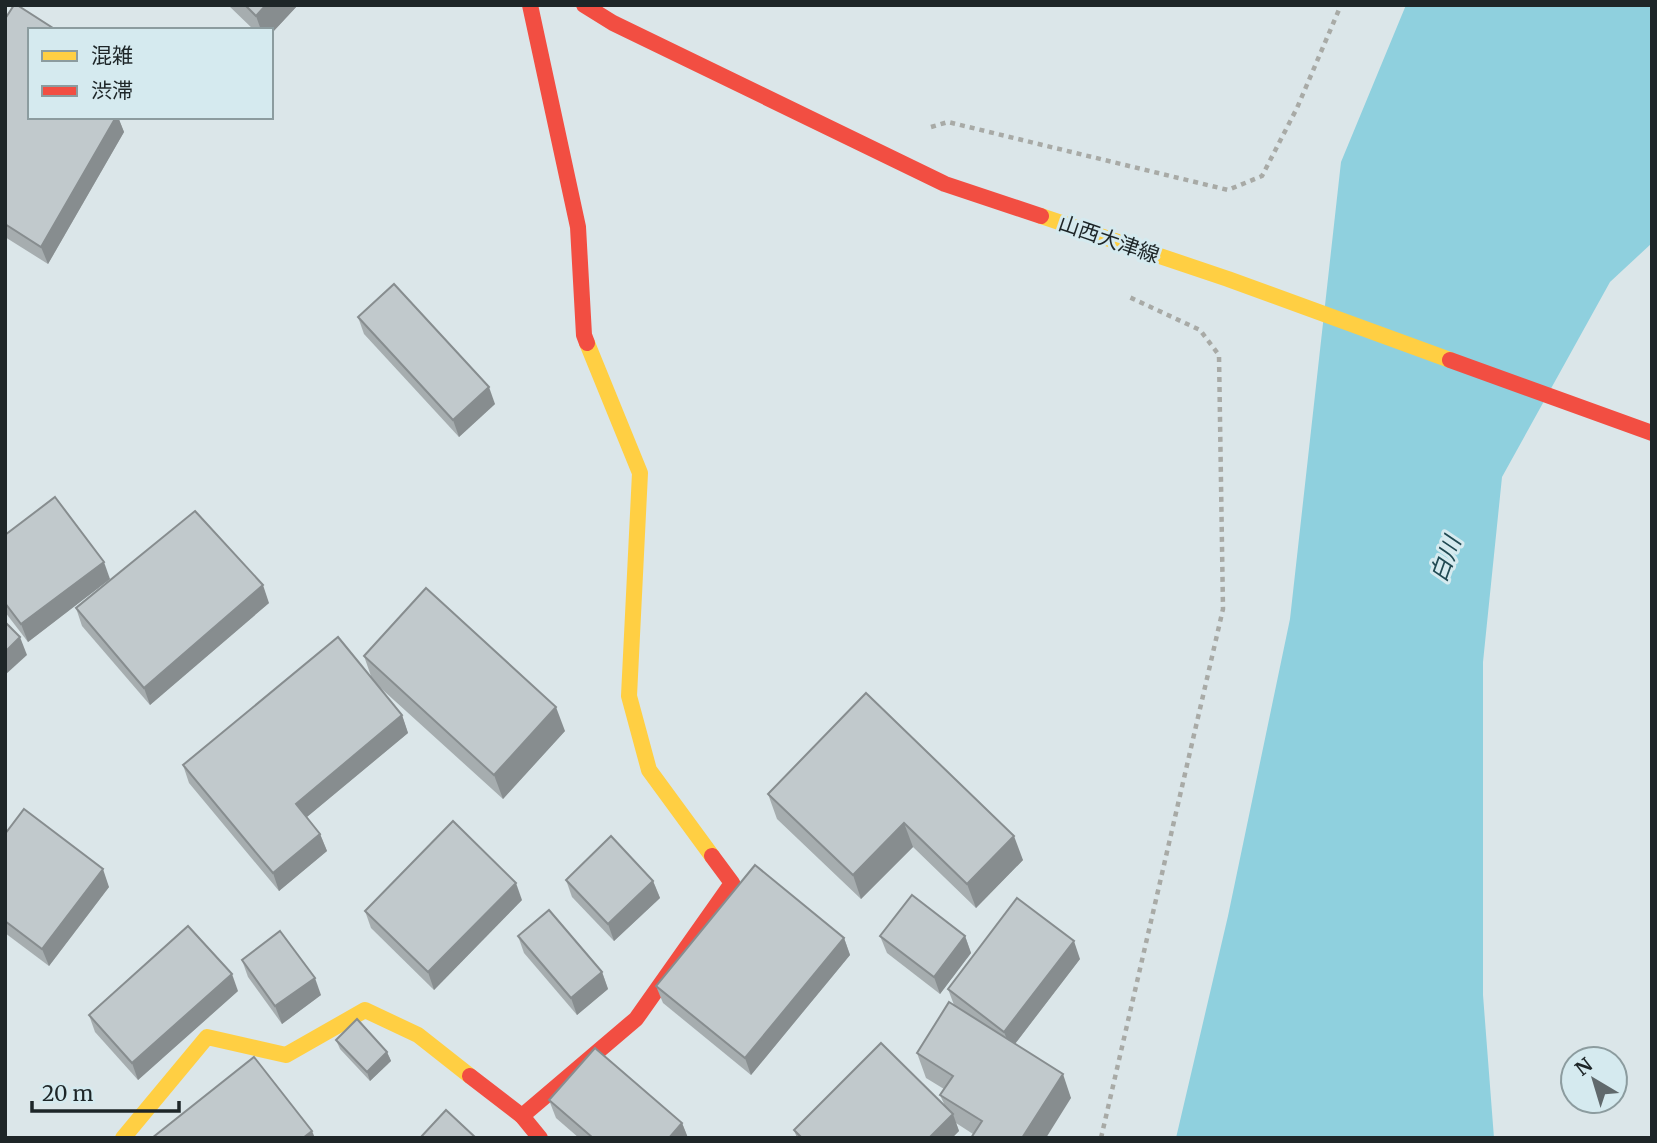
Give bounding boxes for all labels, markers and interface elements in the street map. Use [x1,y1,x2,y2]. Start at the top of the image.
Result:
legend [28,28,273,119]
text: 混雑 [91,42,133,69]
text: 渋滞 [91,77,133,104]
street label: 山西大津線 [1055,209,1163,269]
water label: 白川 [1424,530,1468,586]
north arrow [1559,1045,1629,1115]
text: N [1570,1053,1597,1081]
scale bar [32,1070,178,1114]
text: 20 m [42,1080,94,1107]

